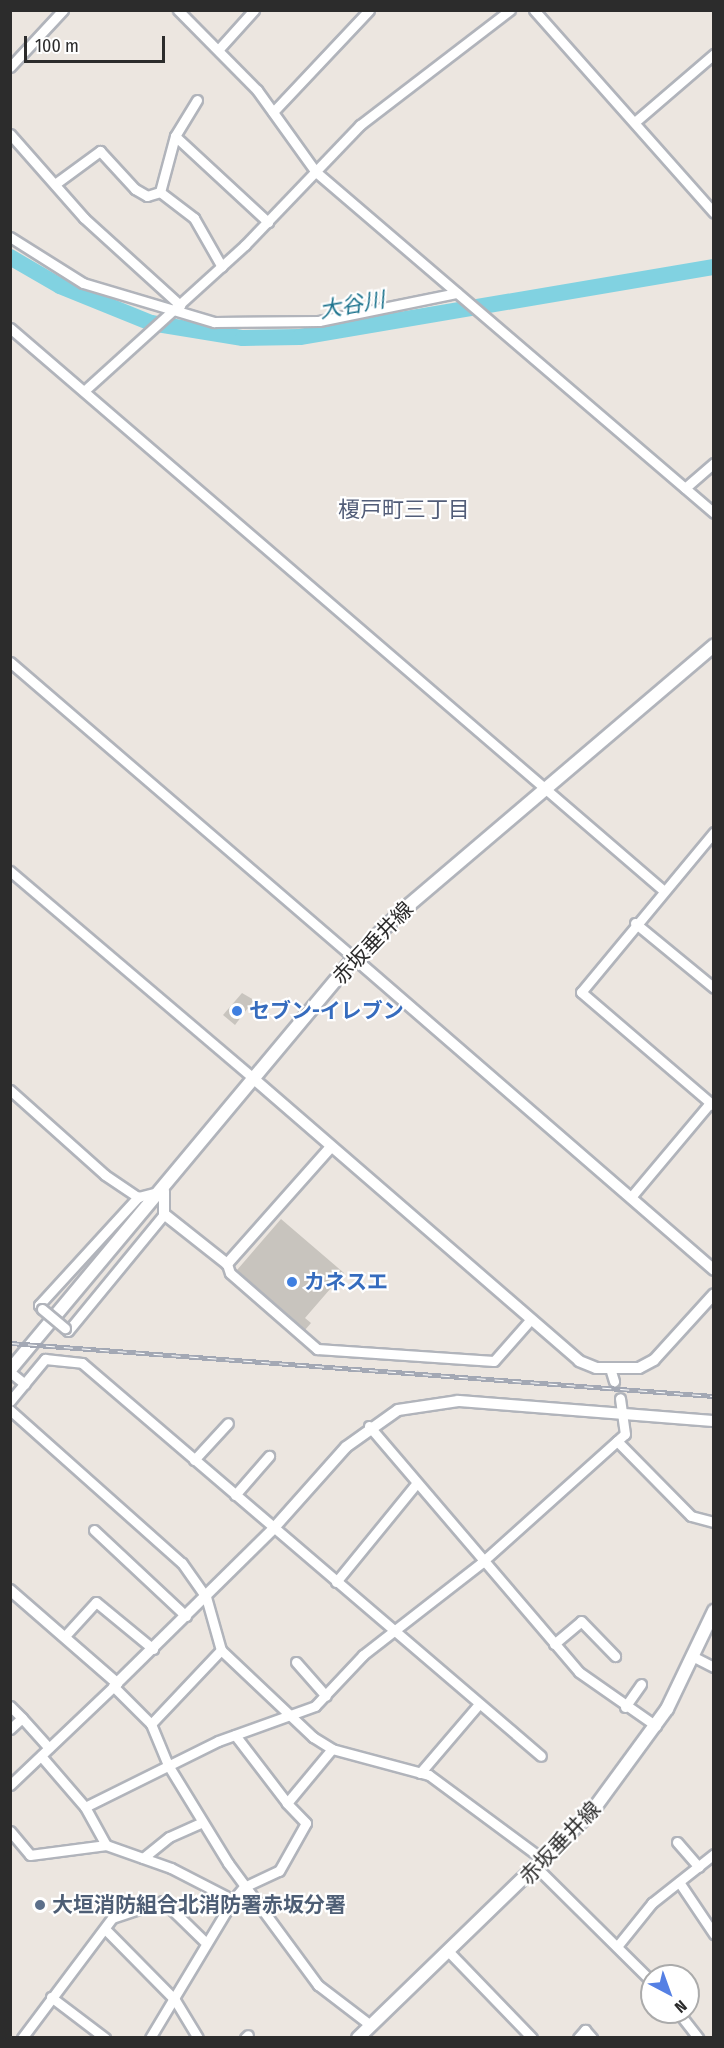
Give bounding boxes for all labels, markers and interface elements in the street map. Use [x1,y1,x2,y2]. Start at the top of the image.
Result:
scale bar [27,24,168,62]
text: 100 m [35,35,79,57]
water label: 大谷川 [317,286,387,324]
district label: 榎戸町三丁目 [338,497,470,523]
street label: 赤坂垂井線 [327,896,419,990]
place label: セブン-イレブン [249,998,404,1024]
marker: セブン-イレブン [230,1004,244,1018]
place label: カネスエ [304,1269,388,1295]
marker: カネスエ [285,1275,299,1289]
street label: 赤坂垂井線 [514,1796,606,1890]
place label: 大垣消防組合北消防署赤坂分署 [52,1892,346,1918]
marker: 大垣消防組合北消防署赤坂分署 [33,1898,47,1912]
north arrow [640,1964,700,2024]
text: N [671,1996,691,2017]

